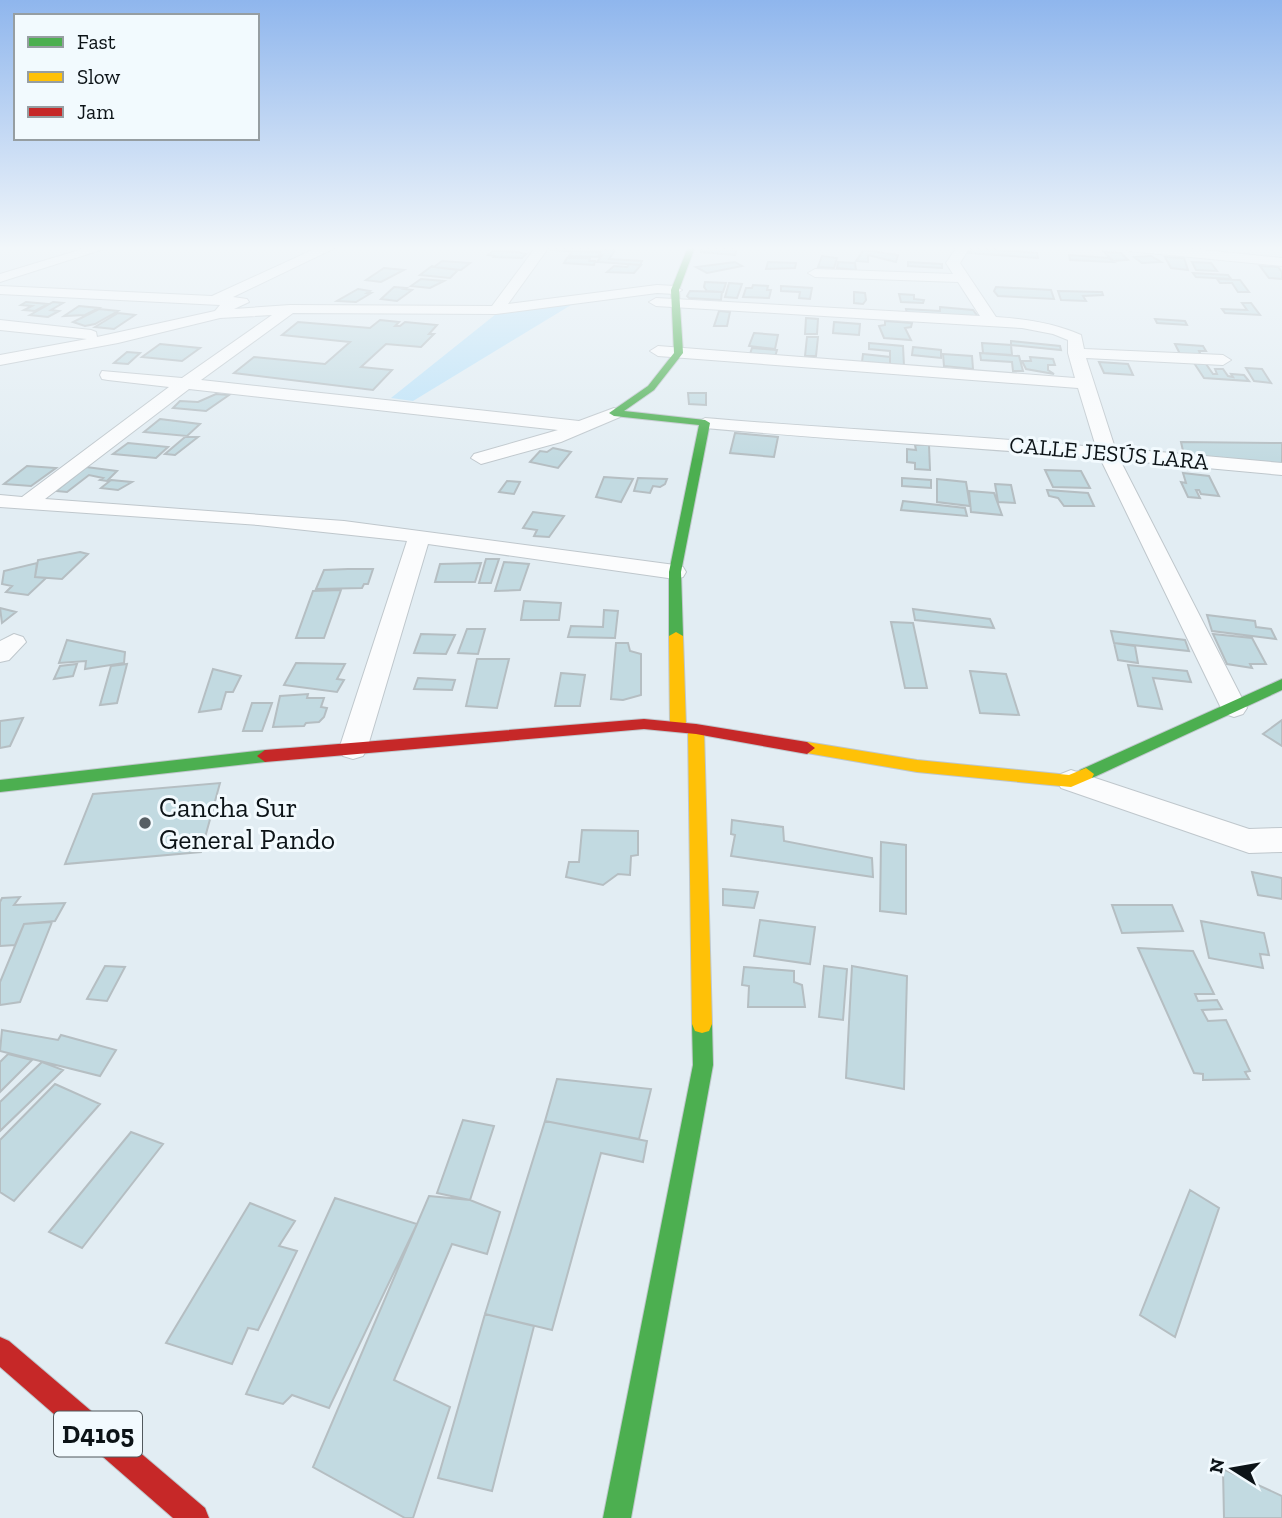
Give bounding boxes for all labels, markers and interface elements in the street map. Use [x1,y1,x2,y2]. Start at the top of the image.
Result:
legend [14,14,259,140]
text: Fast [77,29,116,54]
text: Slow [77,64,120,89]
text: Jam [77,99,114,124]
street label: CALLE JESÚS LARA [1008,430,1211,476]
place label: Cancha Sur General Pando [159,791,335,856]
marker: Cancha Sur General Pando [137,815,153,831]
road number: D4105 [54,1412,142,1456]
north arrow [1198,1434,1268,1504]
text: N [1204,1457,1229,1475]

